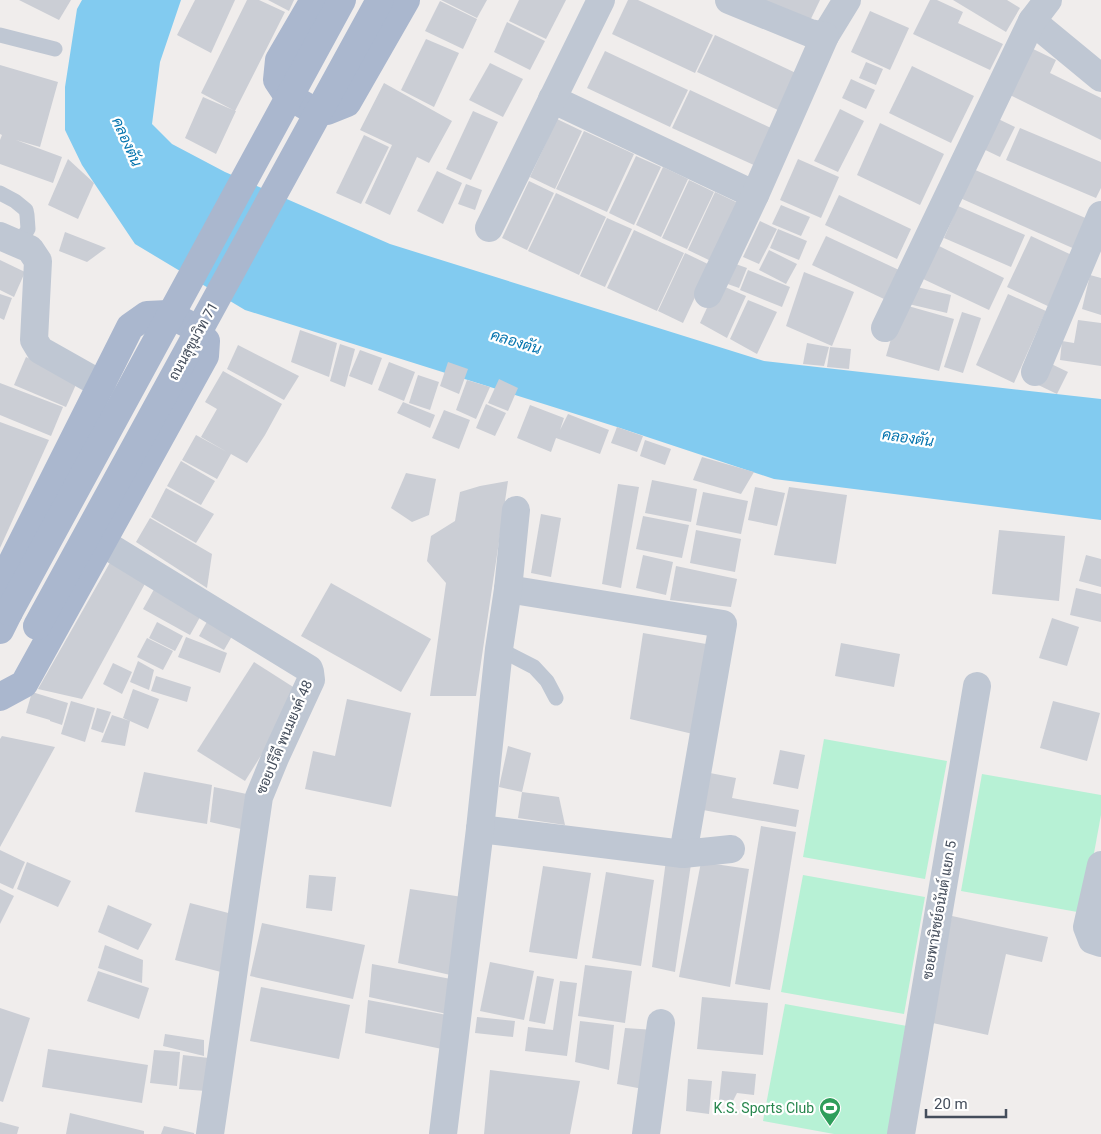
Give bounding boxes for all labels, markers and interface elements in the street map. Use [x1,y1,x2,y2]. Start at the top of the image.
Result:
water label: คลองตัน [108,115,146,170]
street label: ถนนสุขุมวิท 71 [165,299,223,384]
water label: คลองตัน [488,326,544,358]
water label: คลองตัน [881,425,935,451]
street label: ซอยปรีดี พนมยงค์ 48 [252,677,315,796]
street label: ซอยพานิชย์อนันต์ แยก 5 [918,839,959,981]
scale bar [926,1086,1006,1118]
text: 20 m [934,1095,968,1113]
sports icon: K.S. Sports Club [818,1096,842,1127]
place label: K.S. Sports Club [713,1100,814,1116]

